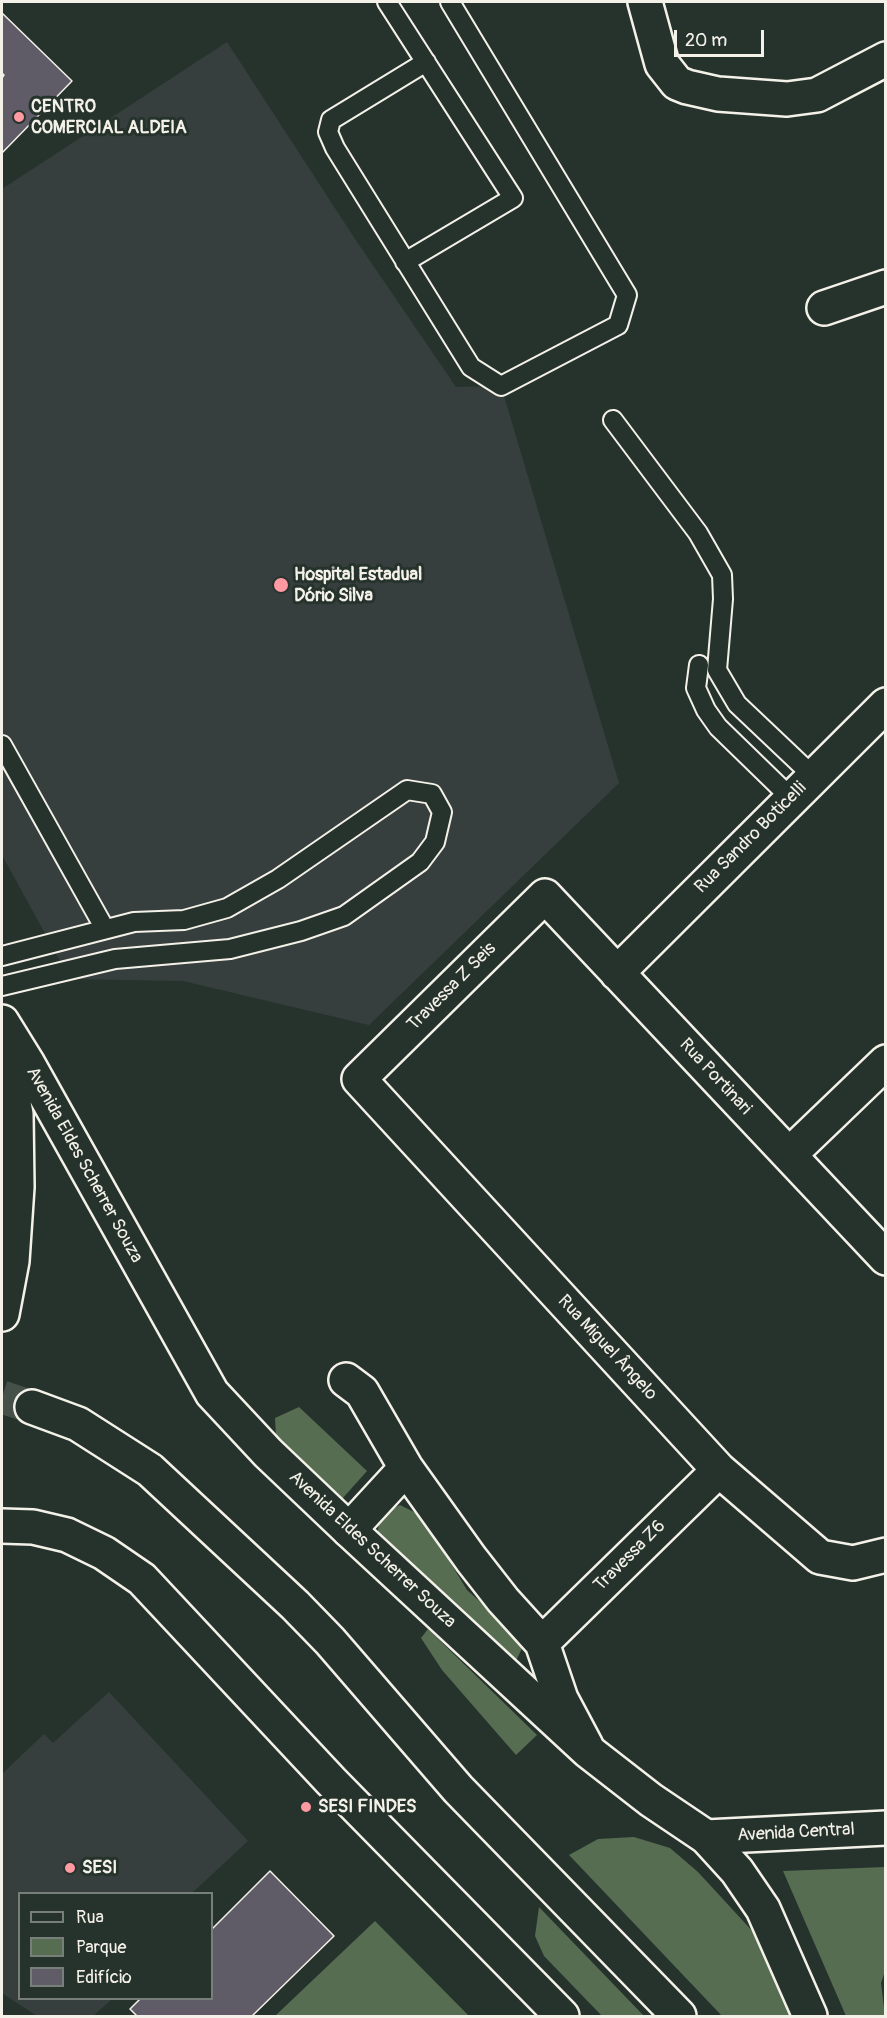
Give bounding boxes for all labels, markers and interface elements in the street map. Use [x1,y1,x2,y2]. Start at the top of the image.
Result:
scale bar [677,18,767,56]
text: 20 m [685,29,727,52]
place label: CENTRO COMERCIAL ALDEIA [31,96,187,138]
marker: CENTRO COMERCIAL ALDEIA [12,110,26,124]
place label: Hospital Estadual Dório Silva [294,564,422,606]
marker: Hospital Estadual Dório Silva [272,576,290,594]
street label: Rua Sandro Boticelli [691,778,811,898]
street label: Travessa Z Seis [403,938,501,1036]
street label: Rua Portinari [674,1034,756,1120]
street label: Avenida Eldes Scherrer Souza [21,1063,147,1267]
street label: Rua Miguel Ângelo [553,1291,661,1405]
street label: Avenida Eldes Scherrer Souza [284,1467,460,1633]
street label: Travessa Z6 [590,1516,670,1596]
place label: SESI FINDES [318,1796,417,1818]
marker: SESI FINDES [299,1800,313,1814]
street label: Avenida Central [737,1819,855,1847]
place label: SESI [82,1857,117,1879]
marker: SESI [63,1861,77,1875]
legend [18,1892,213,2000]
text: Rua [76,1906,104,1929]
text: Parque [76,1936,126,1959]
text: Edifício [76,1966,132,1989]

